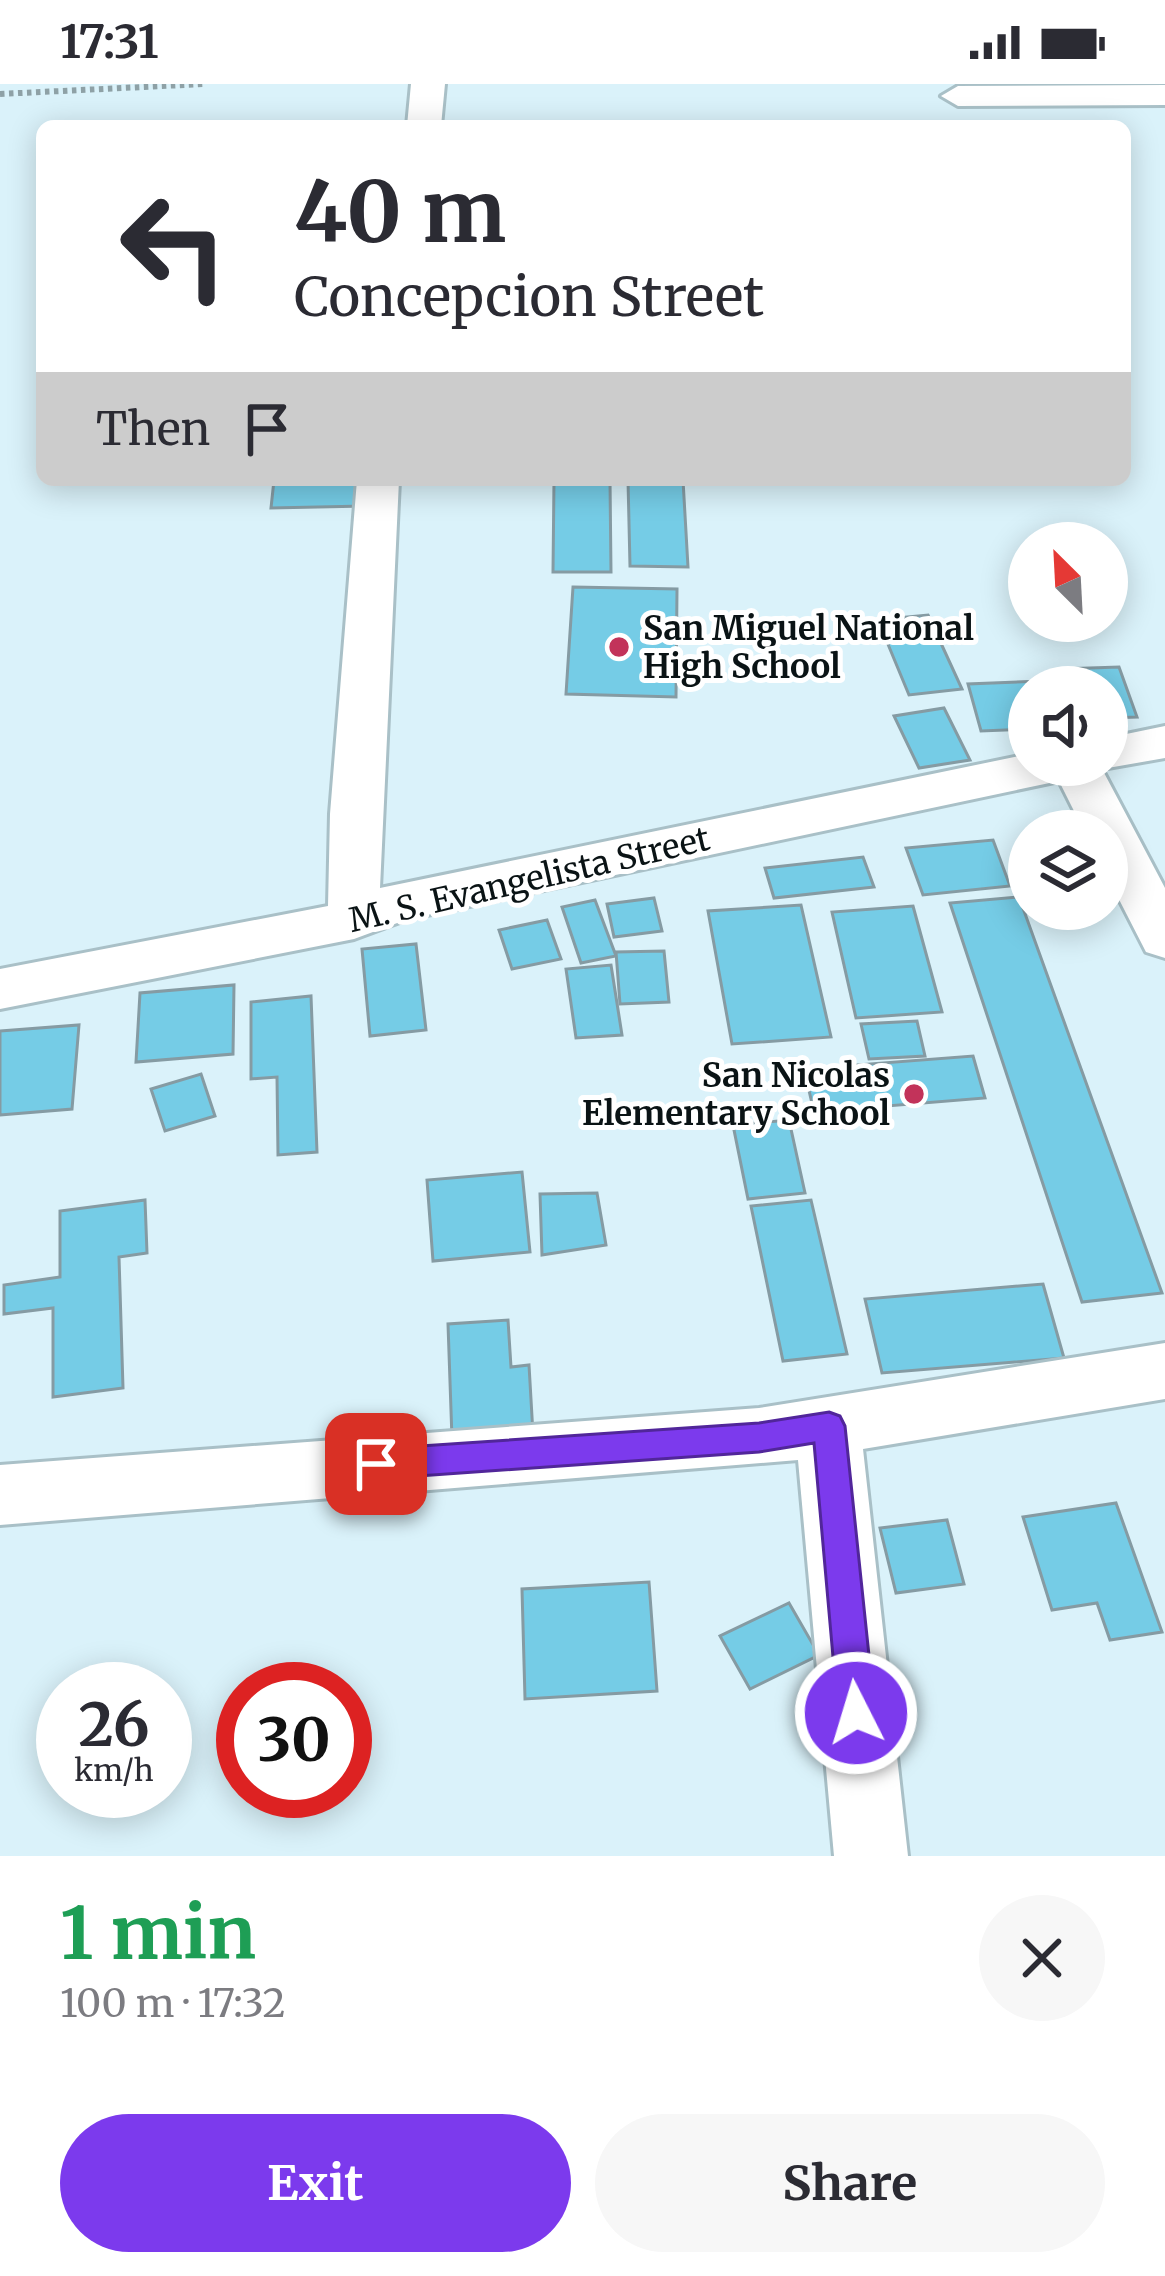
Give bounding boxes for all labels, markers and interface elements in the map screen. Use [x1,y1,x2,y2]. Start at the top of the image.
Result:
text: 17:31 [60,14,159,70]
text: 40 m [294,159,506,265]
icon: left [96,168,252,324]
text: Concepcion Street [294,263,764,331]
icon: arrive [234,396,300,462]
text: Then [96,401,210,457]
north arrow [1008,522,1128,642]
map controls [1008,522,1128,930]
place label: San Miguel National High School [643,608,974,687]
marker: San Miguel National High School [606,634,632,660]
button: sound [1008,666,1128,786]
button: layers [1008,810,1128,930]
street label: M. S. Evangelista Street [345,818,714,941]
place label: San Nicolas Elementary School [582,1055,890,1134]
marker: San Nicolas Elementary School [901,1081,927,1107]
pin [325,1413,427,1515]
icon: arrive [343,1431,409,1497]
position arrow [793,1650,919,1776]
speed limit sign: 30 [216,1662,372,1818]
text: 26 [78,1687,150,1762]
text: km/h [74,1751,154,1789]
text: 1 min [60,1888,256,1979]
button: close [979,1895,1105,2021]
text: 100 m · 17:32 [60,1979,286,2028]
button: Exit [60,2114,571,2252]
button: Share [595,2114,1105,2252]

